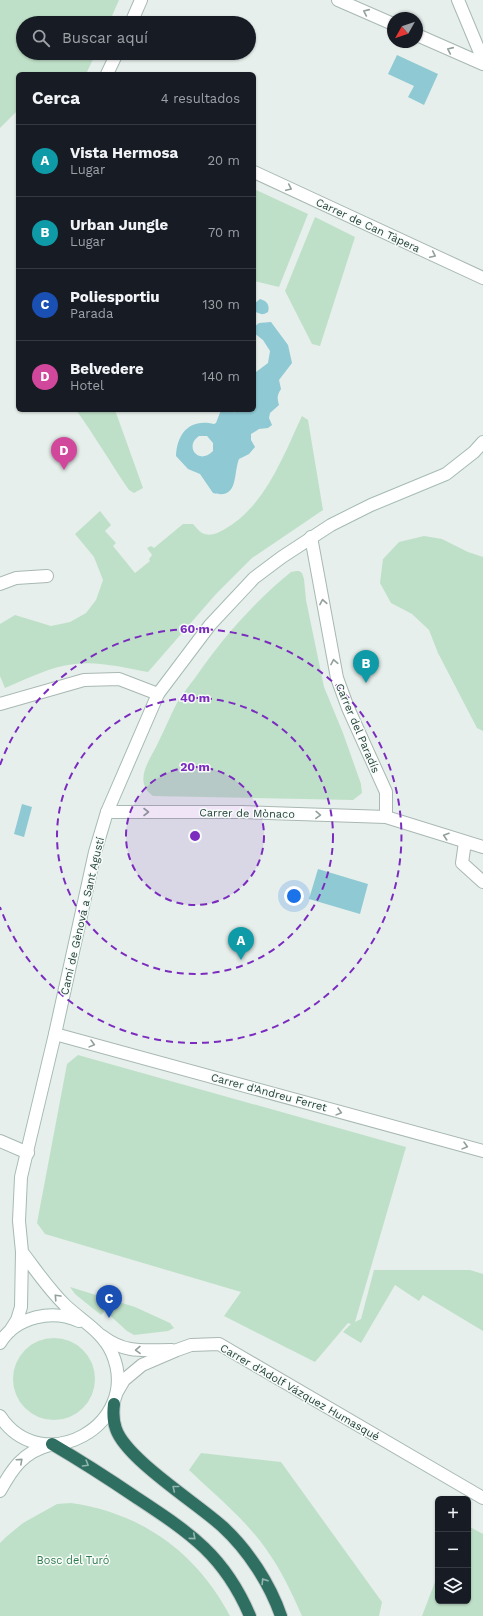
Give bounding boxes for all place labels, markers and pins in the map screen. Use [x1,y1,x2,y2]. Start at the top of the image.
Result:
pin: D [51,437,77,470]
pin: B [353,650,379,683]
centre of rings [188,829,202,843]
pin: A [228,927,254,960]
pin: C [96,1285,122,1318]

